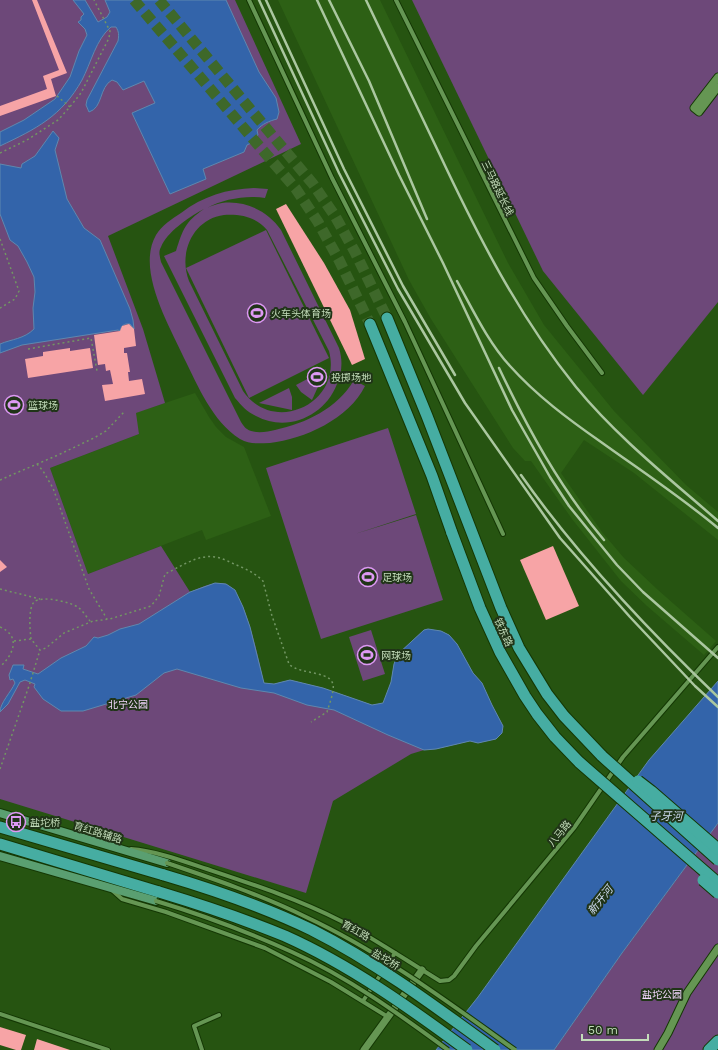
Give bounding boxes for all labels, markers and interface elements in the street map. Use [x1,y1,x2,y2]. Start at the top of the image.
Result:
street label: 三马路延长线 [479,159,516,218]
sports icon: 火车头体育场 [246,302,268,324]
place label: 火车头体育场 [271,308,331,319]
sports icon: 投掷场地 [306,366,328,388]
place label: 投掷场地 [331,372,372,383]
sports icon: 篮球场 [3,394,25,416]
place label: 篮球场 [28,400,58,411]
sports icon: 足球场 [357,566,379,588]
place label: 足球场 [382,572,412,583]
street label: 铁东路 [492,616,515,648]
sports icon: 网球场 [356,644,378,666]
place label: 网球场 [381,650,411,661]
park label: 北宁公园 [108,699,148,710]
water label: 子牙河 [650,810,684,823]
bus stop icon: 盐坨桥 [5,811,27,833]
place label: 盐坨桥 [30,817,60,828]
street label: 八马路 [546,818,573,848]
street label: 育红路辅路 [72,820,123,845]
water label: 新开河 [585,882,617,917]
street label: 育红路 [340,918,372,943]
street label: 盐坨桥 [370,947,401,972]
park label: 盐坨公园 [642,989,682,1000]
scale bar [582,1016,648,1042]
text: 50 m [588,1023,618,1037]

